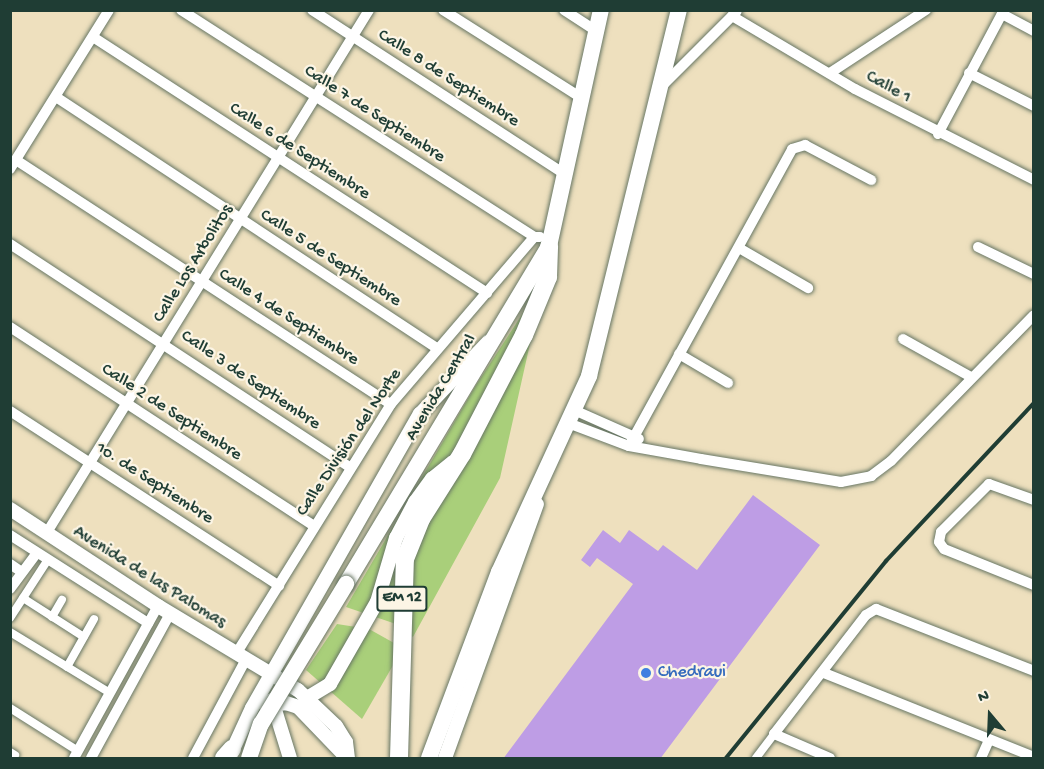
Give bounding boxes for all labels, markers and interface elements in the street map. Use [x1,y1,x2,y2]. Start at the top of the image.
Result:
street label: Calle 8 de Septiembre [373,25,523,133]
street label: Calle 7 de Septiembre [299,61,449,169]
street label: Calle 1 [862,67,914,109]
street label: Calle 6 de Septiembre [224,98,374,206]
street label: Calle Los Arbolitos [149,201,239,327]
street label: Calle 5 de Septiembre [255,205,405,313]
street label: Calle 4 de Septiembre [214,265,362,371]
street label: Calle 3 de Septiembre [176,326,324,436]
street label: Avenida Central [402,331,482,445]
street label: Calle 2 de Septiembre [97,359,245,467]
street label: Calle División del Norte [293,365,407,521]
street label: 1o. de Septiembre [91,438,217,530]
street label: Avenida de las Palomas [68,522,230,634]
road number: EM 12 [375,586,429,612]
place label: Chedraui [658,662,726,684]
marker: Chedraui [639,666,653,680]
north arrow [960,685,1020,745]
text: N [976,687,992,708]

